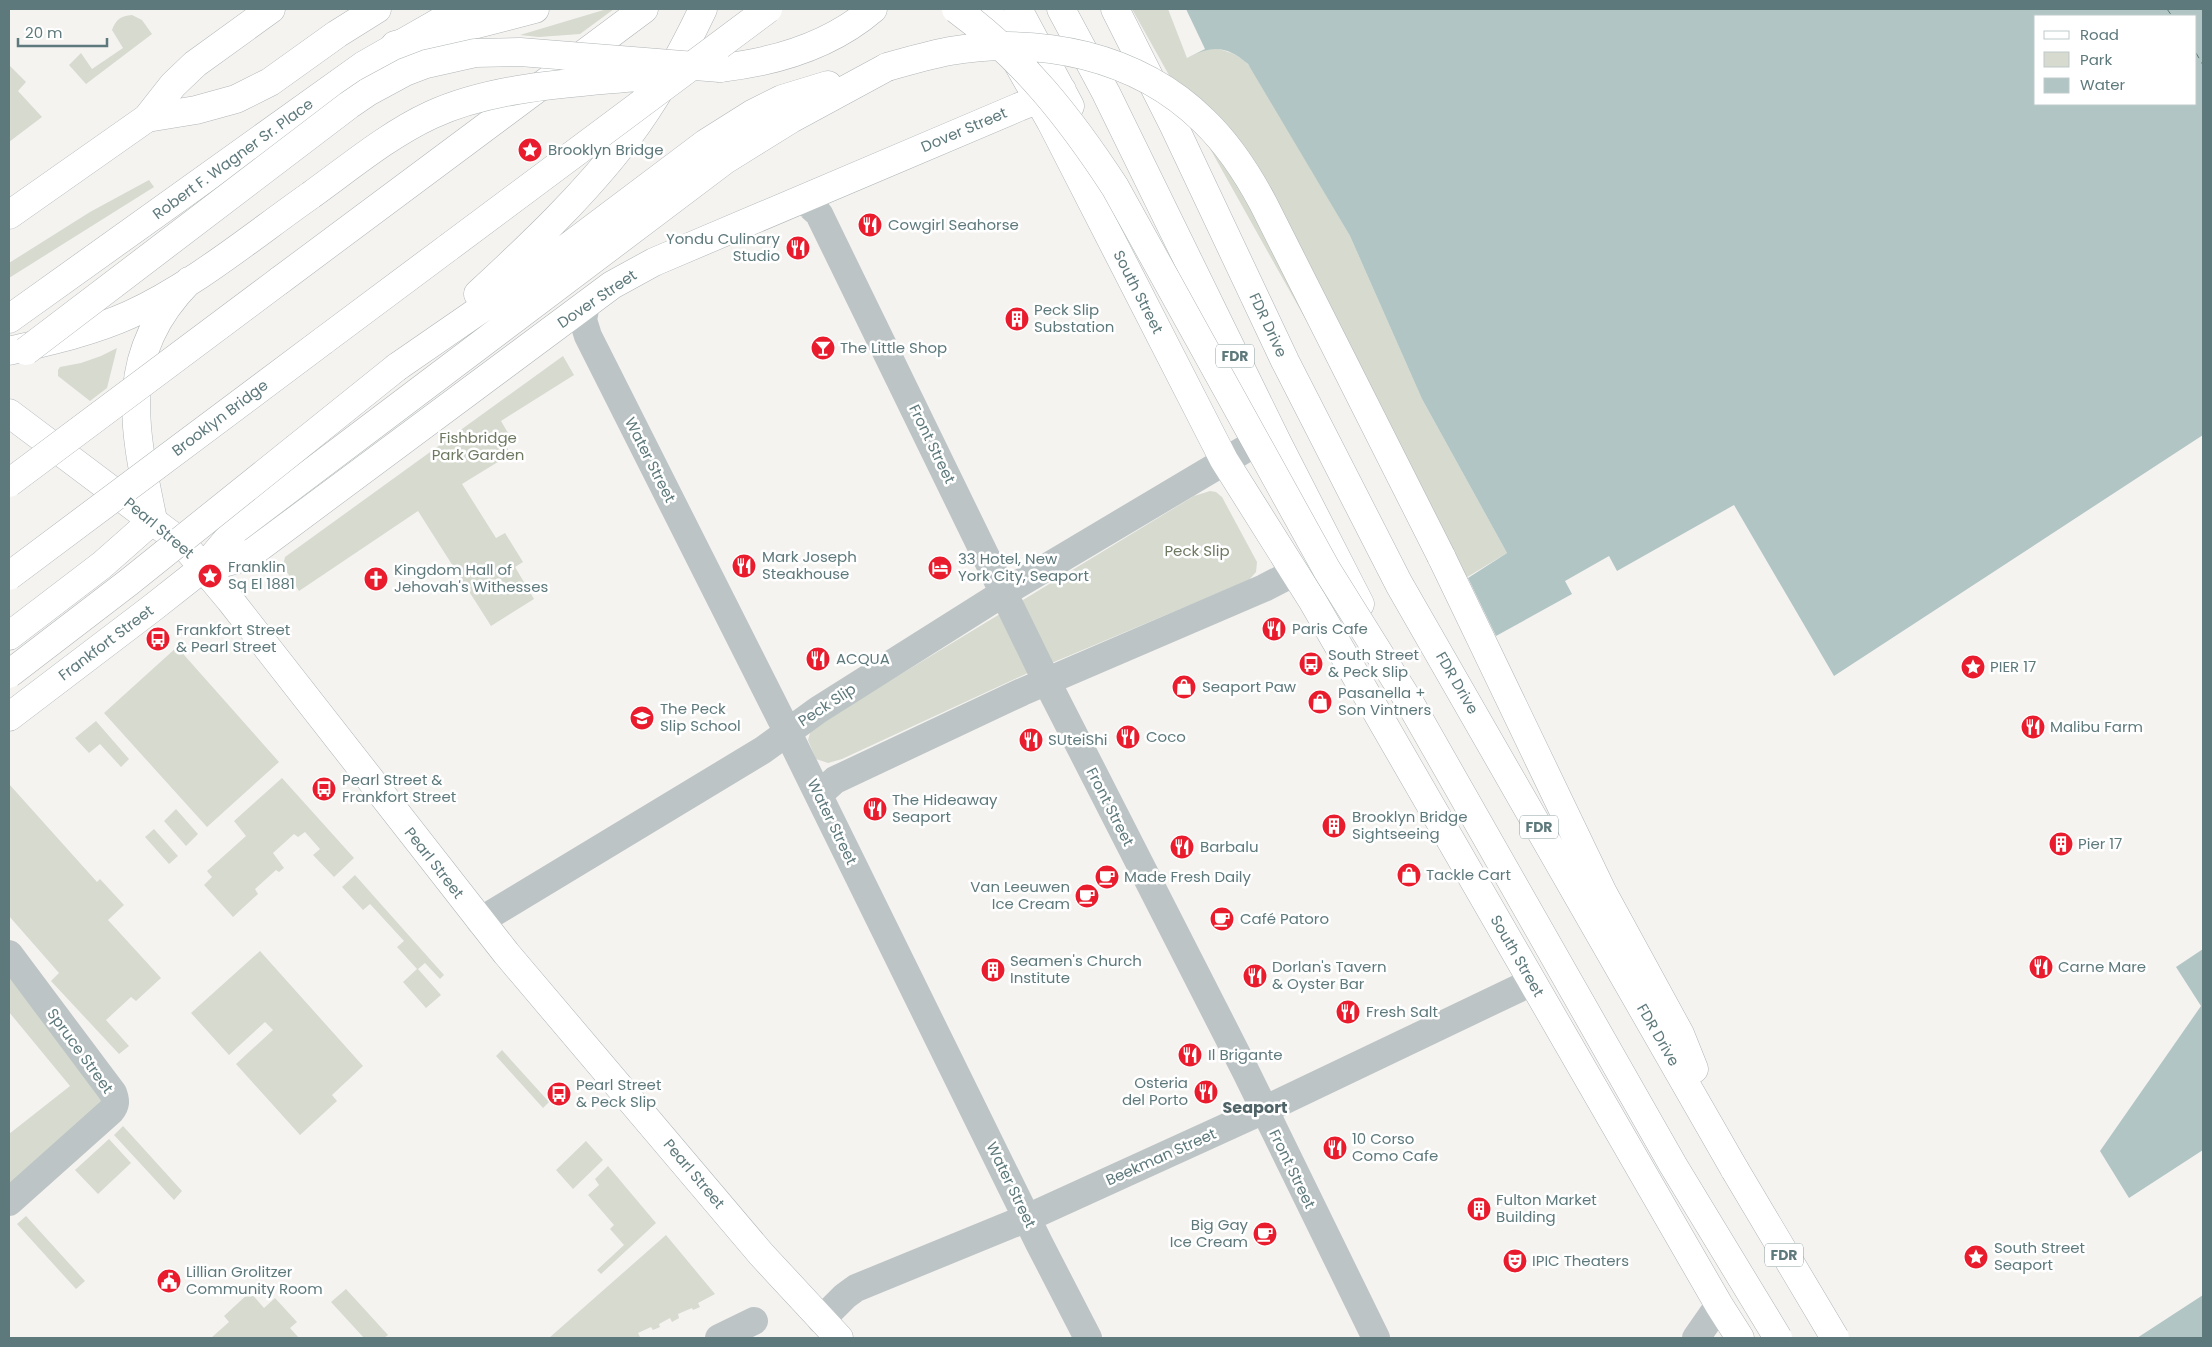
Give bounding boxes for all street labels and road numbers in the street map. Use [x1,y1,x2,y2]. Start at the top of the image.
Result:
street label: Robert F. Wagner Sr. Place [148,93,317,224]
street label: Dover Street [918,102,1010,157]
street label: South Street [1108,246,1168,337]
street label: Dover Street [553,264,641,333]
street label: FDR Drive [1244,289,1293,360]
road number: FDR [1216,344,1254,368]
street label: Brooklyn Bridge [167,374,272,461]
street label: Front Street [904,401,961,487]
street label: Water Street [620,414,681,506]
street label: Pearl Street [120,492,199,563]
street label: Frankfort Street [54,600,158,685]
street label: FDR Drive [1431,648,1484,718]
street label: Peck Slip [794,678,860,731]
street label: Front Street [1082,764,1139,850]
street label: Water Street [803,775,862,868]
road number: FDR [1520,816,1558,839]
street label: Pearl Street [400,823,469,903]
street label: South Street [1486,911,1549,1000]
street label: FDR Drive [1632,1000,1685,1070]
street label: Spruce Street [42,1004,118,1098]
street label: Beekman Street [1102,1123,1219,1190]
street label: Front Street [1264,1126,1321,1212]
street label: Pearl Street [659,1134,730,1213]
street label: Water Street [982,1138,1041,1231]
road number: FDR [1765,1244,1803,1266]

